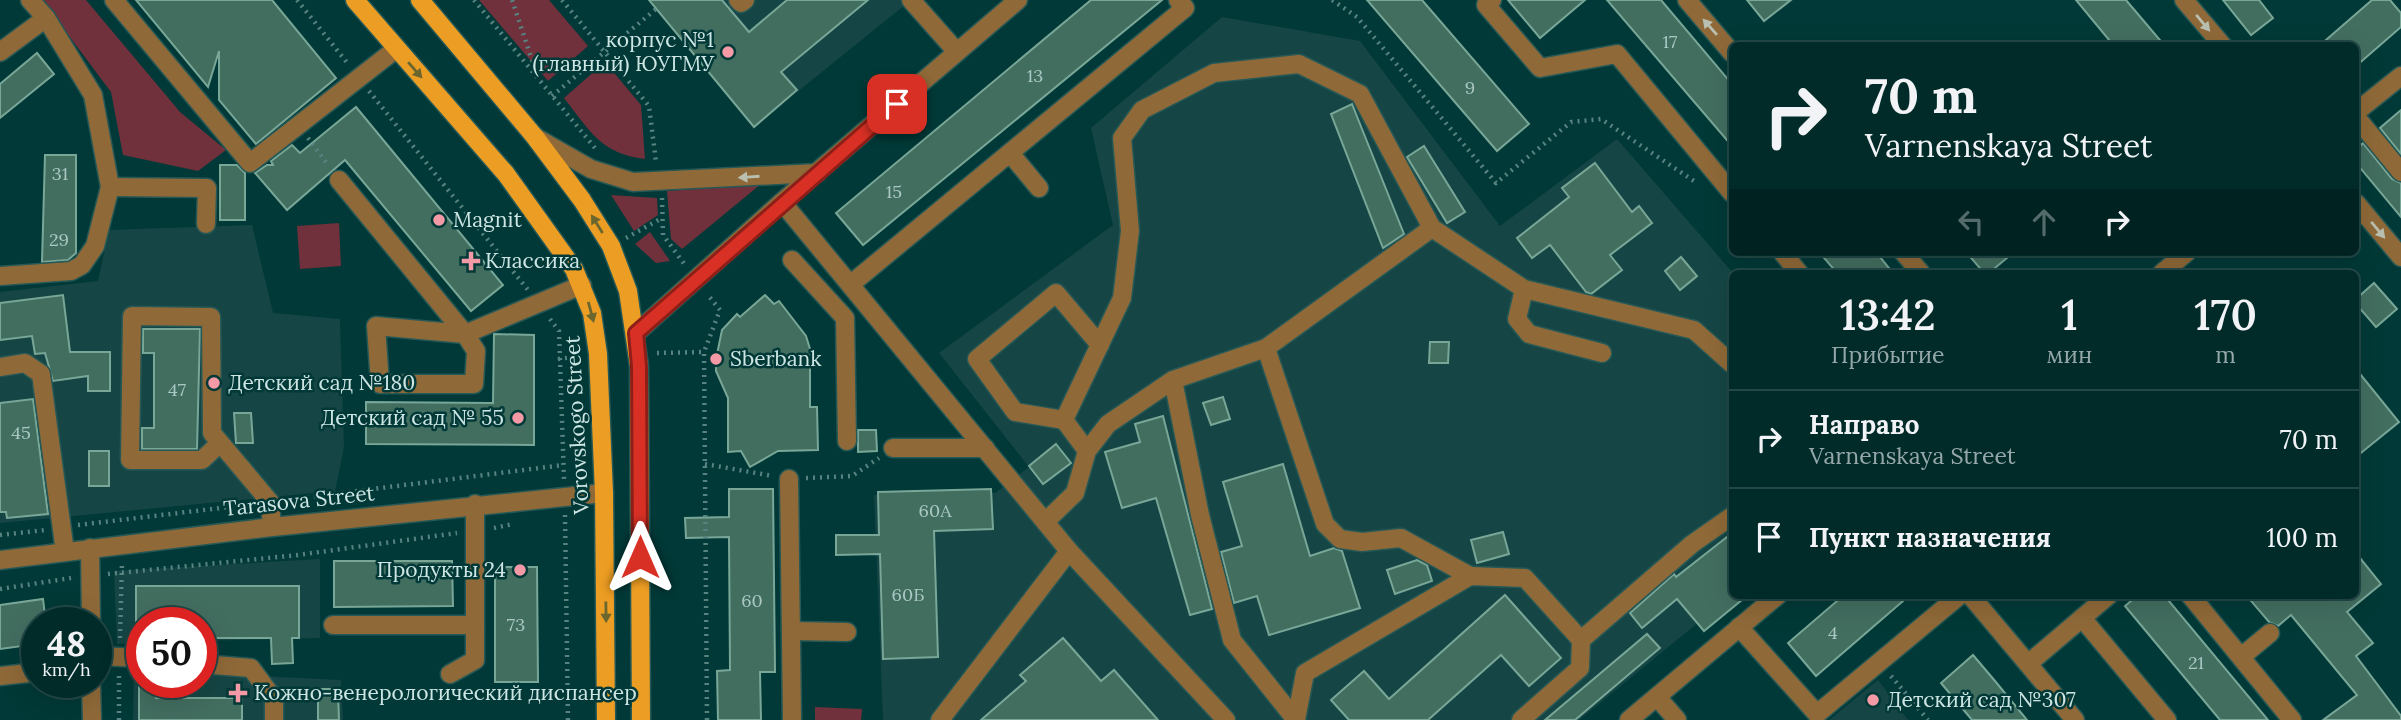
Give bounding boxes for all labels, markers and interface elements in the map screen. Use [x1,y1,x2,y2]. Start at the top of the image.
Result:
one-way arrow [2195,14,2210,31]
one-way arrow [1703,18,1718,35]
place label: корпус №1 (главный) ЮУГМУ [532,26,715,77]
house number: 17 [1663,30,1677,53]
marker: корпус №1 (главный) ЮУГМУ [720,44,736,60]
one-way arrow [407,62,422,79]
house number: 13 [1027,64,1043,87]
text: 70 m [1865,64,1977,126]
icon: right [1750,70,1841,161]
pin [867,74,927,134]
house number: 9 [1465,76,1475,99]
icon: arrive [878,85,916,123]
text: Varnenskaya Street [1865,125,2152,166]
house number: 31 [52,162,68,185]
one-way arrow [737,172,759,183]
house number: 15 [886,180,902,203]
icon: left [1952,203,1990,241]
icon: ahead [2025,203,2063,241]
icon: right [2098,203,2136,241]
place label: Magnit [453,206,523,233]
marker: Magnit [431,212,447,228]
one-way arrow [590,214,603,233]
one-way arrow [2370,221,2385,238]
house number: 29 [49,228,69,251]
place label: Классика [485,247,580,274]
marker: Классика [463,253,479,269]
text: 13:42 [1840,288,1936,342]
text: 1 [2061,288,2078,342]
text: 170 [2194,288,2257,342]
one-way arrow [586,302,596,323]
street label: Vorovskogo Street [558,334,595,516]
text: Прибытие [1831,340,1945,369]
text: мин [2047,340,2092,369]
text: m [2215,340,2236,369]
place label: Sberbank [730,345,822,372]
marker: Sberbank [708,351,724,367]
place label: Детский сад №180 [228,369,415,396]
marker: Детский сад №180 [206,375,222,391]
house number: 47 [168,378,186,401]
place label: Детский сад № 55 [321,404,504,431]
text: Направо [1809,408,1920,441]
marker: Детский сад № 55 [510,410,526,426]
icon: right [1750,420,1788,458]
house number: 45 [11,421,31,444]
text: 70 m [2280,423,2338,456]
text: Varnenskaya Street [1809,441,2016,470]
street label: Tarasova Street [222,479,377,522]
house number: 60А [919,499,952,522]
icon: arrive [1750,518,1788,556]
position arrow [603,520,677,594]
text: Пункт назначения [1809,521,2051,554]
text: 100 m [2266,521,2338,554]
place label: Продукты 24 [377,556,506,583]
marker: Продукты 24 [512,562,528,578]
house number: 60Б [892,583,924,606]
house number: 60 [741,589,763,612]
one-way arrow [600,601,612,623]
speed limit sign: 50 [126,607,217,698]
house number: 73 [507,613,525,636]
text: 48 [47,621,86,666]
house number: 4 [1828,621,1838,644]
house number: 21 [2188,651,2204,674]
text: km/h [42,658,91,681]
place label: Кожно-венерологический диспансер [254,679,637,706]
marker: Кожно-венерологический диспансер [228,683,248,703]
place label: Детский сад №307 [1887,686,2076,713]
marker: Детский сад №307 [1865,692,1881,708]

